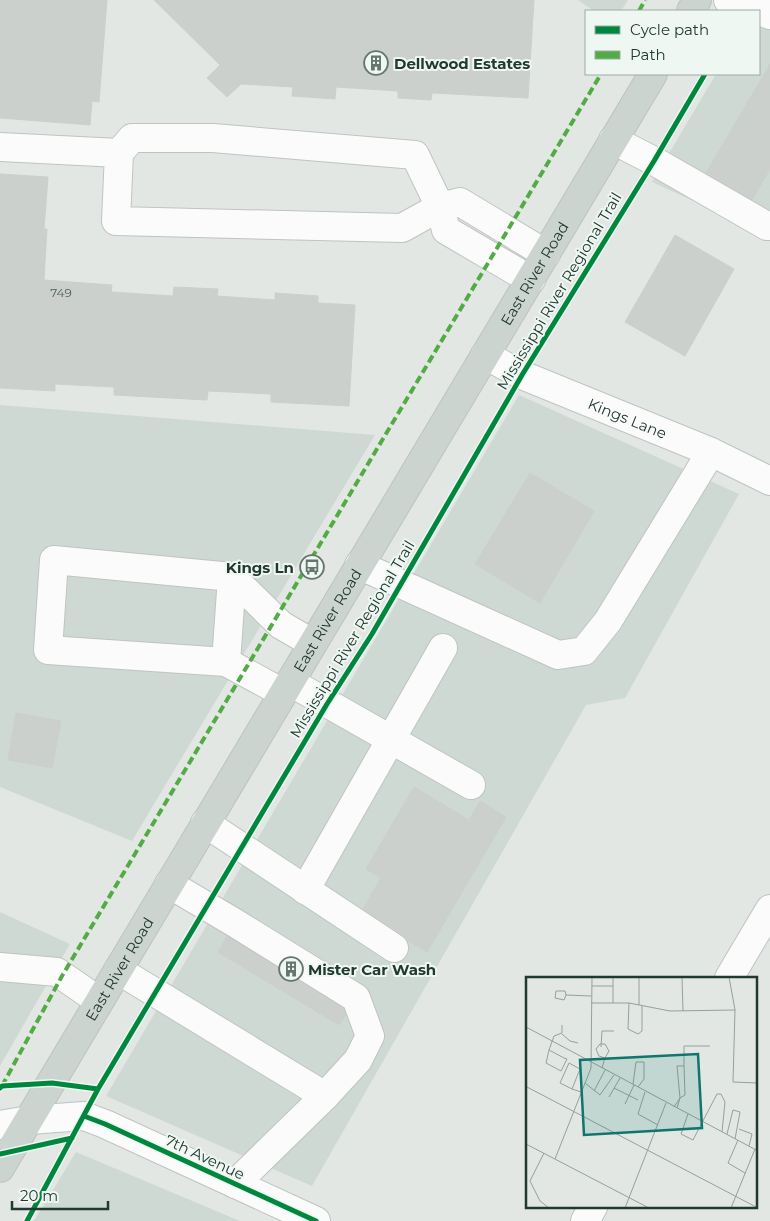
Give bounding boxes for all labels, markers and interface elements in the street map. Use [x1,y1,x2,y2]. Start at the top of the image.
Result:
legend [585,10,760,75]
text: Cycle path [630,20,709,39]
text: Path [630,45,666,64]
building icon: Dellwood Estates [363,50,389,76]
place label: Dellwood Estates [394,54,530,73]
street label: Mississippi River Regional Trail [492,189,626,393]
street label: East River Road [496,218,572,328]
house number: 749 [50,285,72,300]
street label: Kings Lane [585,393,670,443]
street label: Mississippi River Regional Trail [285,537,419,741]
bus stop icon: Kings Ln [299,554,325,580]
place label: Kings Ln [226,558,294,577]
street label: East River Road [289,565,365,675]
street label: East River Road [81,914,157,1024]
building icon: Mister Car Wash [278,956,304,982]
place label: Mister Car Wash [308,960,436,979]
inset map [526,977,758,1208]
street label: 7th Avenue [162,1130,248,1184]
scale bar [12,1178,109,1210]
text: 20 m [20,1186,58,1205]

